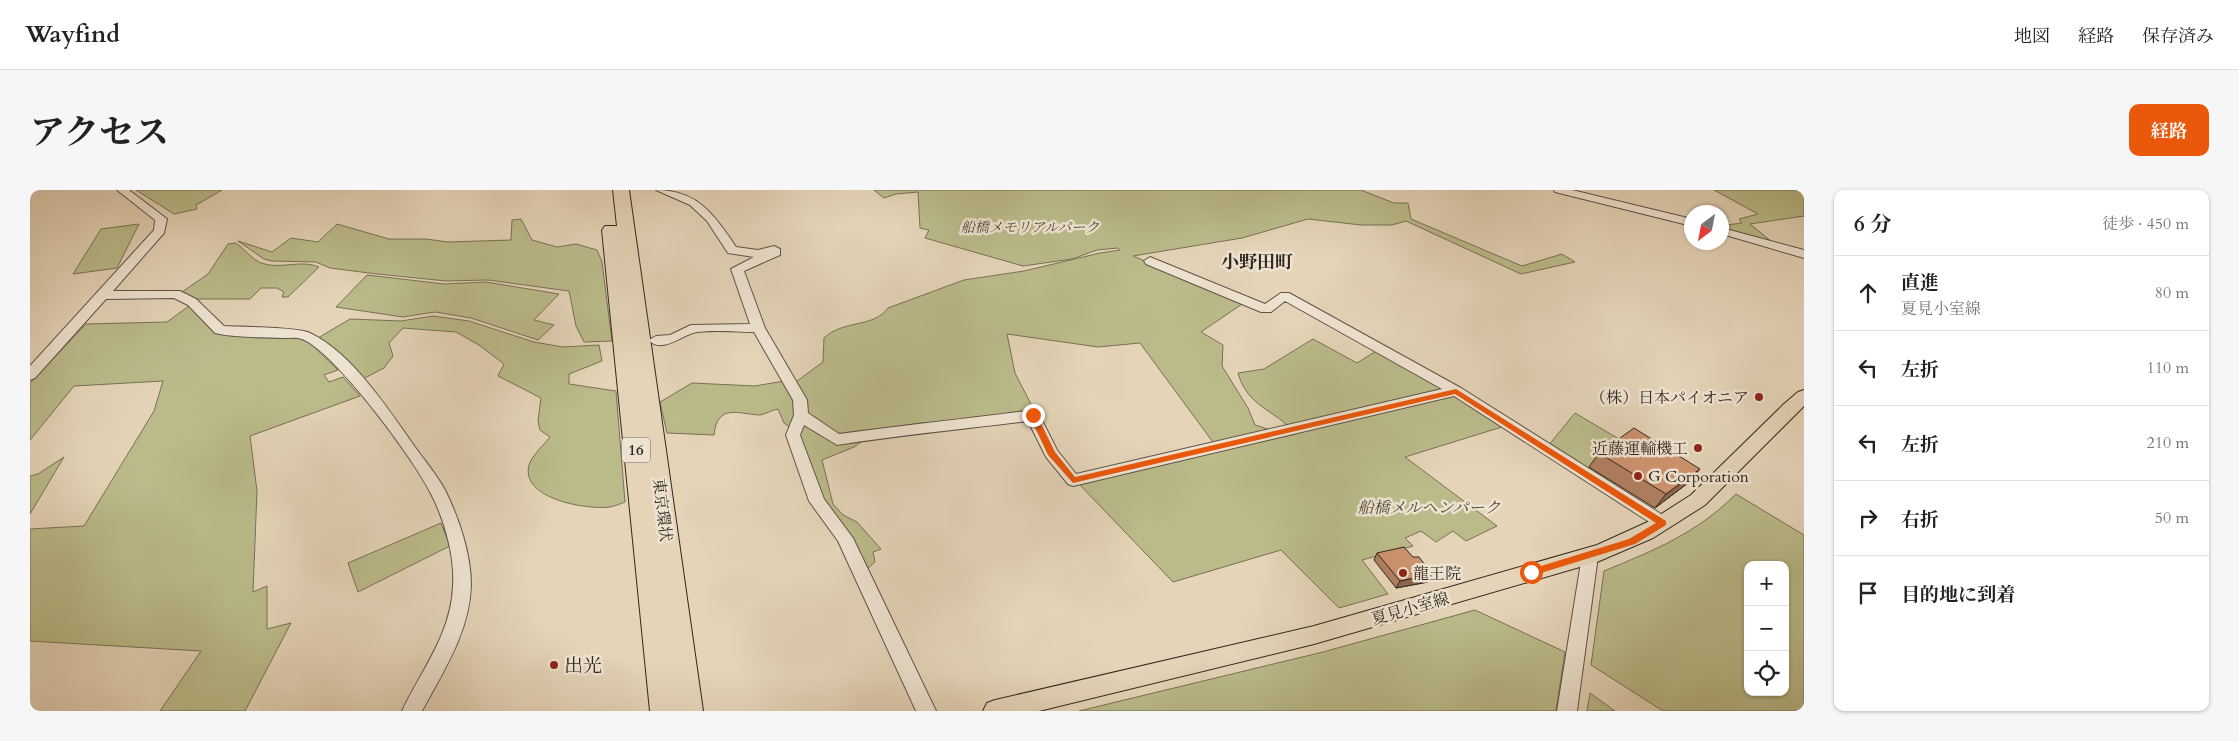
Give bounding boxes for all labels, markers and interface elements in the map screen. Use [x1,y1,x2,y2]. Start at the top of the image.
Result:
text: Wayfind [25,18,120,51]
text: 地図 [2014,24,2050,49]
text: 経路 [2078,24,2114,49]
text: 保存済み [2142,24,2214,49]
button: 経路 [2129,104,2209,156]
text: アクセス [30,109,169,157]
north arrow [1684,205,1729,250]
text: 6 分 [1854,210,1891,239]
text: 徒歩 · 450 m [2102,213,2189,235]
park label: 船橋メモリアルパーク [961,218,1099,237]
district label: 小野田町 [1221,250,1293,275]
text: 直進 [1901,270,1939,296]
icon: ahead [1854,279,1882,307]
text: 80 m [2155,282,2189,304]
text: 夏見小室線 [1901,298,1981,320]
icon: left [1854,354,1882,382]
text: 左折 [1901,357,1939,383]
text: 110 m [2147,357,2189,379]
place label: （株）日本パイオニア [1590,387,1749,409]
marker: （株）日本パイオニア [1753,391,1765,403]
route end [1022,404,1045,427]
icon: left [1854,429,1882,457]
text: 左折 [1901,432,1939,458]
text: 210 m [2147,432,2189,454]
road number: 16 [622,438,650,462]
place label: 近藤運輸機工 [1592,438,1688,460]
marker: 近藤運輸機工 [1692,442,1704,454]
place label: G Corporation [1648,466,1749,488]
marker: G Corporation [1632,470,1644,482]
street label: 東京環状 [647,477,677,543]
park label: 船橋メルヘンパーク [1358,497,1500,519]
icon: right [1854,504,1882,532]
text: 右折 [1901,507,1939,533]
text: 50 m [2155,507,2189,529]
route start [1520,561,1543,584]
map controls [1744,561,1789,696]
button: + [1744,561,1789,606]
place label: 龍王院 [1413,563,1461,585]
marker: 龍王院 [1397,567,1409,579]
icon: arrive [1854,579,1882,607]
text: 目的地に到着 [1901,582,2015,608]
street label: 夏見小室線 [1369,587,1452,631]
button: − [1744,606,1789,651]
button: locate [1744,651,1789,696]
place label: 出光 [564,653,602,679]
marker: 出光 [548,659,560,671]

